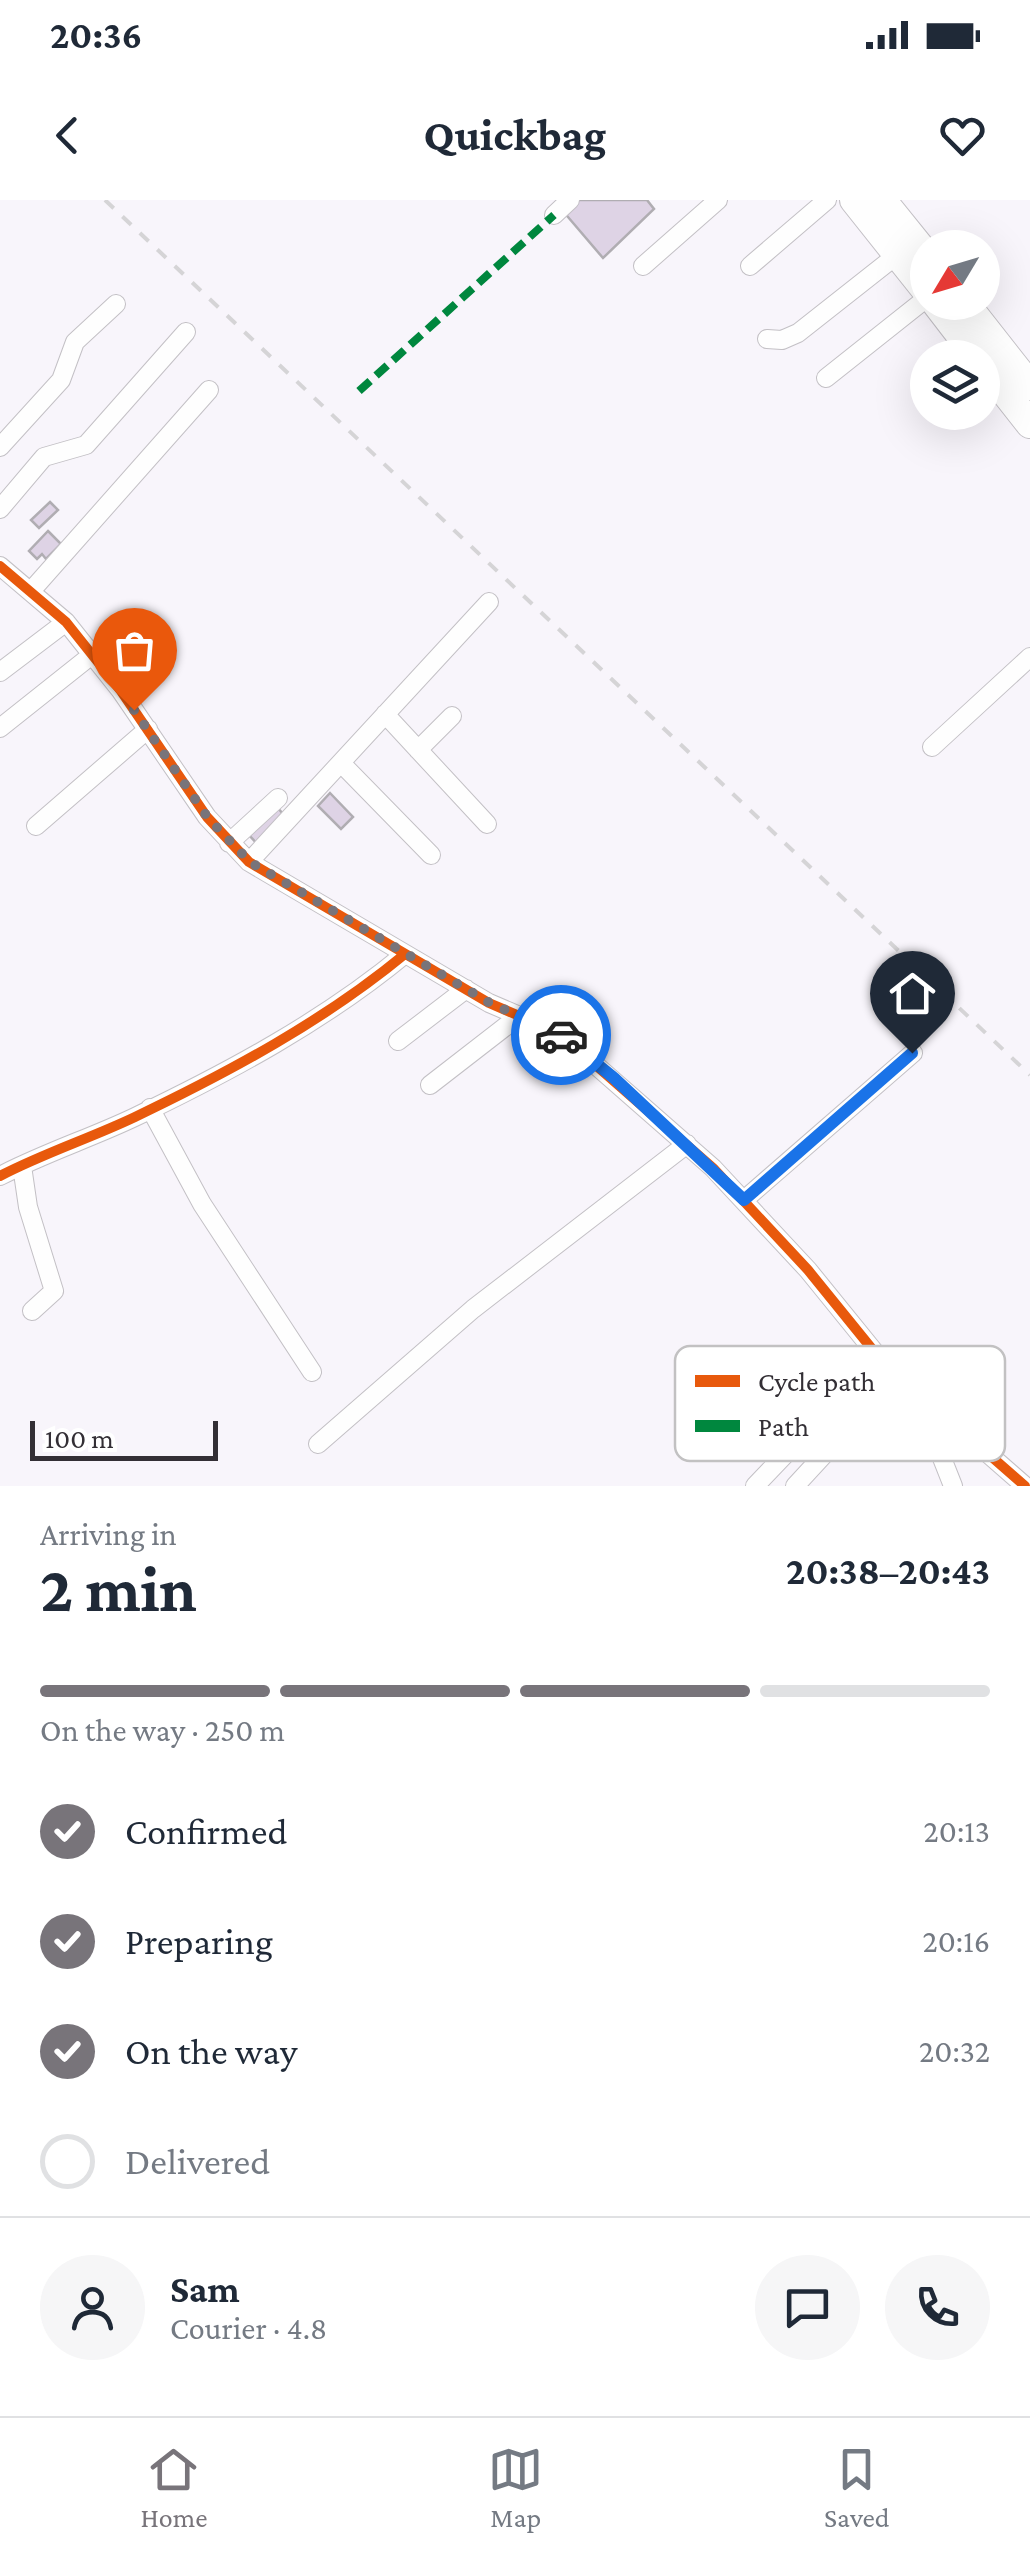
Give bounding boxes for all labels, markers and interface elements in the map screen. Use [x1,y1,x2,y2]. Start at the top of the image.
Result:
text: 20:36 [50,14,142,56]
icon: back [40,108,95,163]
icon: heart [935,108,990,163]
text: Quickbag [424,110,606,160]
north arrow [910,230,1000,320]
map controls [910,230,1000,430]
button: layers [910,340,1000,430]
pin [92,608,177,711]
icon: bag [107,623,162,678]
pin [870,951,955,1054]
icon: home [885,966,940,1021]
courier [511,985,611,1085]
icon: car [534,1008,589,1063]
legend [675,1346,1005,1461]
text: Cycle path [758,1366,875,1397]
text: Path [758,1411,809,1442]
scale bar [30,1416,218,1460]
text: 100 m [45,1423,114,1454]
text: Arriving in [40,1516,177,1552]
text: 20:38–20:43 [786,1550,990,1592]
text: 2 min [40,1553,197,1625]
text: On the way · 250 m [40,1712,285,1748]
icon: check [40,1804,95,1859]
text: Confirmed [125,1810,288,1852]
text: 20:13 [924,1813,990,1849]
icon: check [40,1914,95,1969]
text: Preparing [125,1920,273,1962]
text: 20:16 [922,1923,990,1959]
icon: check [40,2024,95,2079]
text: On the way [125,2030,297,2072]
text: 20:32 [919,2033,990,2069]
text: Delivered [125,2140,270,2182]
button: person [40,2255,145,2360]
button: chat [755,2255,860,2360]
button: phone [885,2255,990,2360]
text: Sam [170,2268,240,2310]
text: Courier · 4.8 [170,2310,327,2346]
tab: Home [140,2442,207,2533]
tab: Map [488,2442,543,2533]
tab: Saved [824,2442,890,2533]

